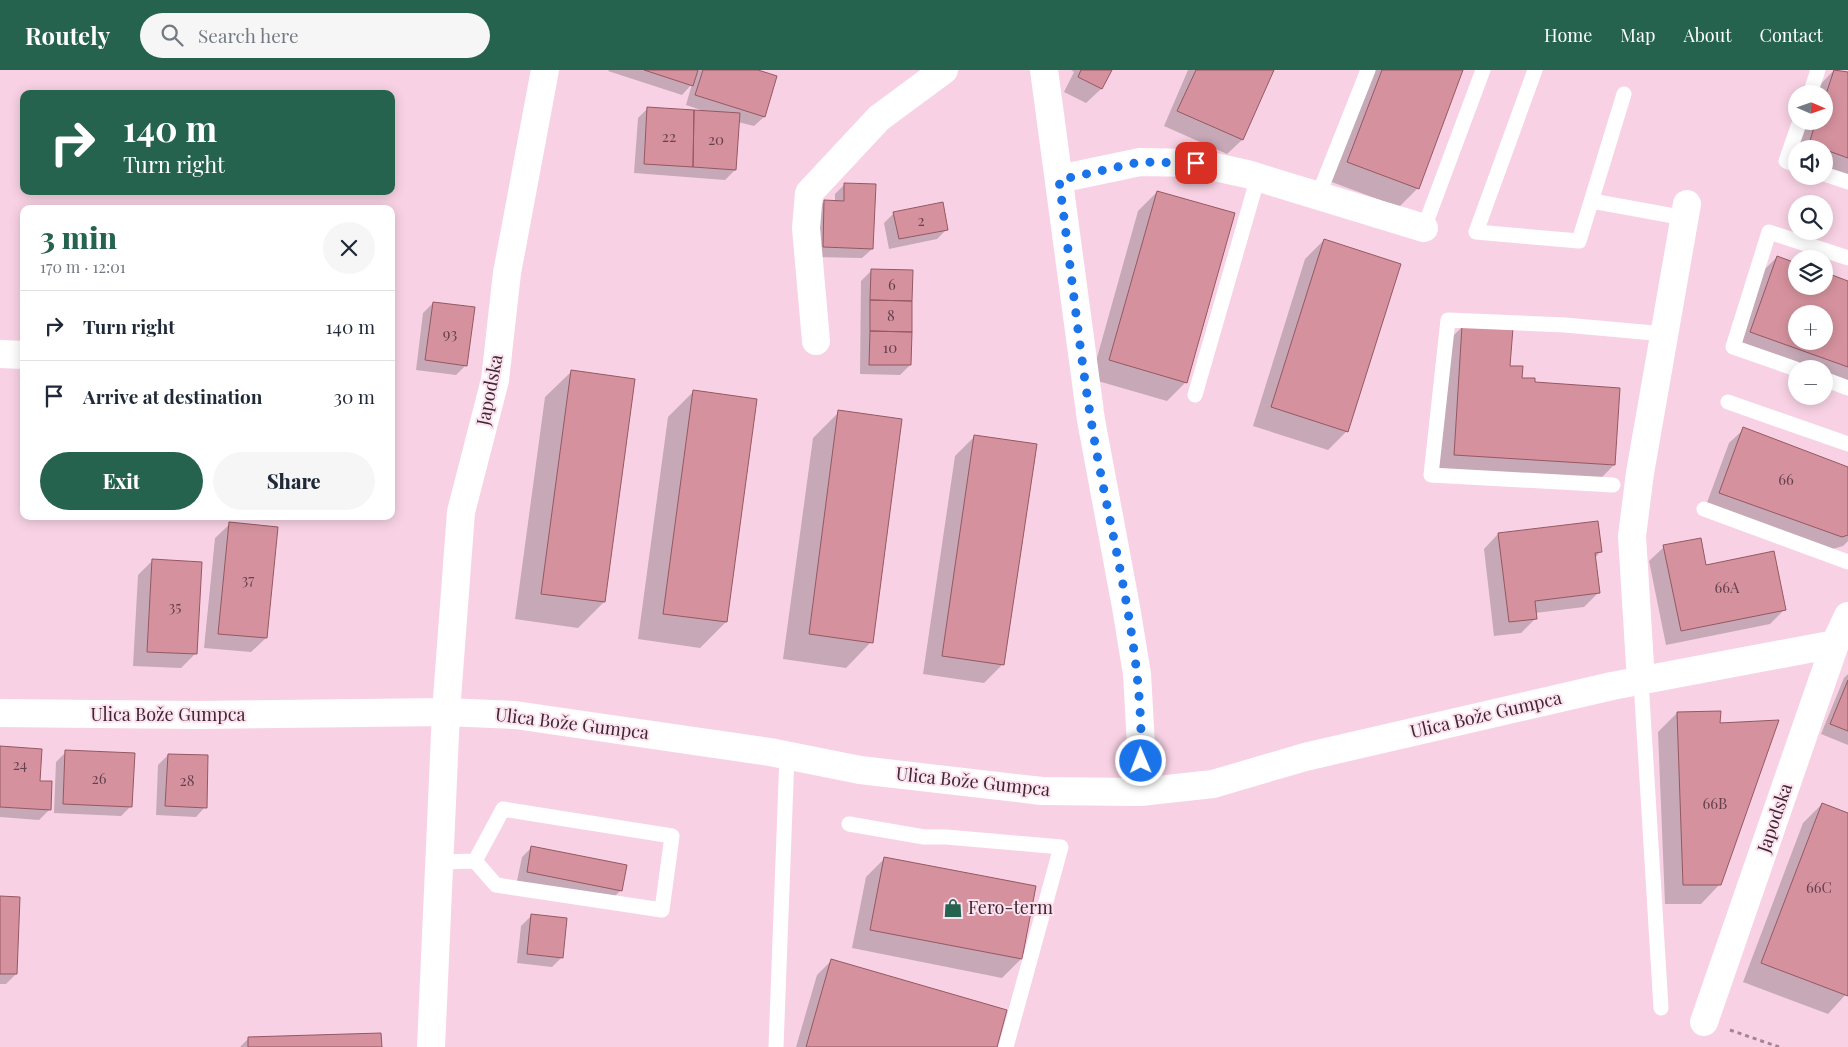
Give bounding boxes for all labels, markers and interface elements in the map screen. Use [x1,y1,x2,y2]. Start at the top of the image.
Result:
search box [140,13,490,58]
text: Routely [25,19,110,51]
icon: search [158,21,186,49]
text: Search here [198,22,299,48]
text: Home [1544,23,1592,47]
text: Map [1620,23,1655,47]
text: About [1683,23,1732,47]
text: Contact [1760,23,1823,47]
north arrow [1788,85,1832,130]
map controls [1788,85,1833,405]
text: 140 m [123,104,217,151]
icon: right [40,110,105,175]
house number: 22 [662,126,676,146]
house number: 20 [708,129,724,149]
button: sound [1788,140,1833,185]
pin [1175,142,1217,184]
text: Turn right [123,149,225,179]
icon: arrive [1182,149,1210,177]
button: search [1788,195,1833,240]
house number: 2 [917,210,925,230]
text: 3 min [40,217,117,257]
button: close [323,222,375,274]
button: layers [1788,250,1833,295]
text: 170 m · 12:01 [40,256,126,277]
house number: 6 [888,274,896,294]
house number: 8 [887,305,895,325]
button: + [1788,305,1833,350]
icon: right [40,312,68,340]
text: Turn right [83,313,175,339]
text: 140 m [326,313,375,339]
house number: 93 [443,323,457,343]
house number: 10 [883,337,897,357]
street label: Japodska [470,352,508,428]
button: − [1788,360,1833,405]
icon: arrive [40,382,68,410]
text: Arrive at destination [83,383,263,409]
text: 30 m [333,383,375,409]
button: Exit [40,452,203,510]
button: Share [213,452,375,510]
house number: 66 [1778,469,1794,489]
house number: 37 [242,569,254,589]
house number: 66A [1715,577,1740,597]
house number: 35 [169,596,182,616]
street label: Ulica Bože Gumpca [1408,685,1564,743]
street label: Ulica Bože Gumpca [91,702,245,726]
street label: Ulica Bože Gumpca [494,702,650,744]
position arrow [1114,734,1166,786]
house number: 24 [13,754,27,774]
street label: Ulica Bože Gumpca [895,761,1051,801]
house number: 26 [92,768,107,788]
house number: 28 [180,770,195,790]
street label: Japodska [1751,780,1797,857]
house number: 66B [1703,793,1727,813]
house number: 66C [1806,877,1832,897]
place label: Fero-term [968,895,1053,919]
shop icon: Fero-term [942,897,964,919]

